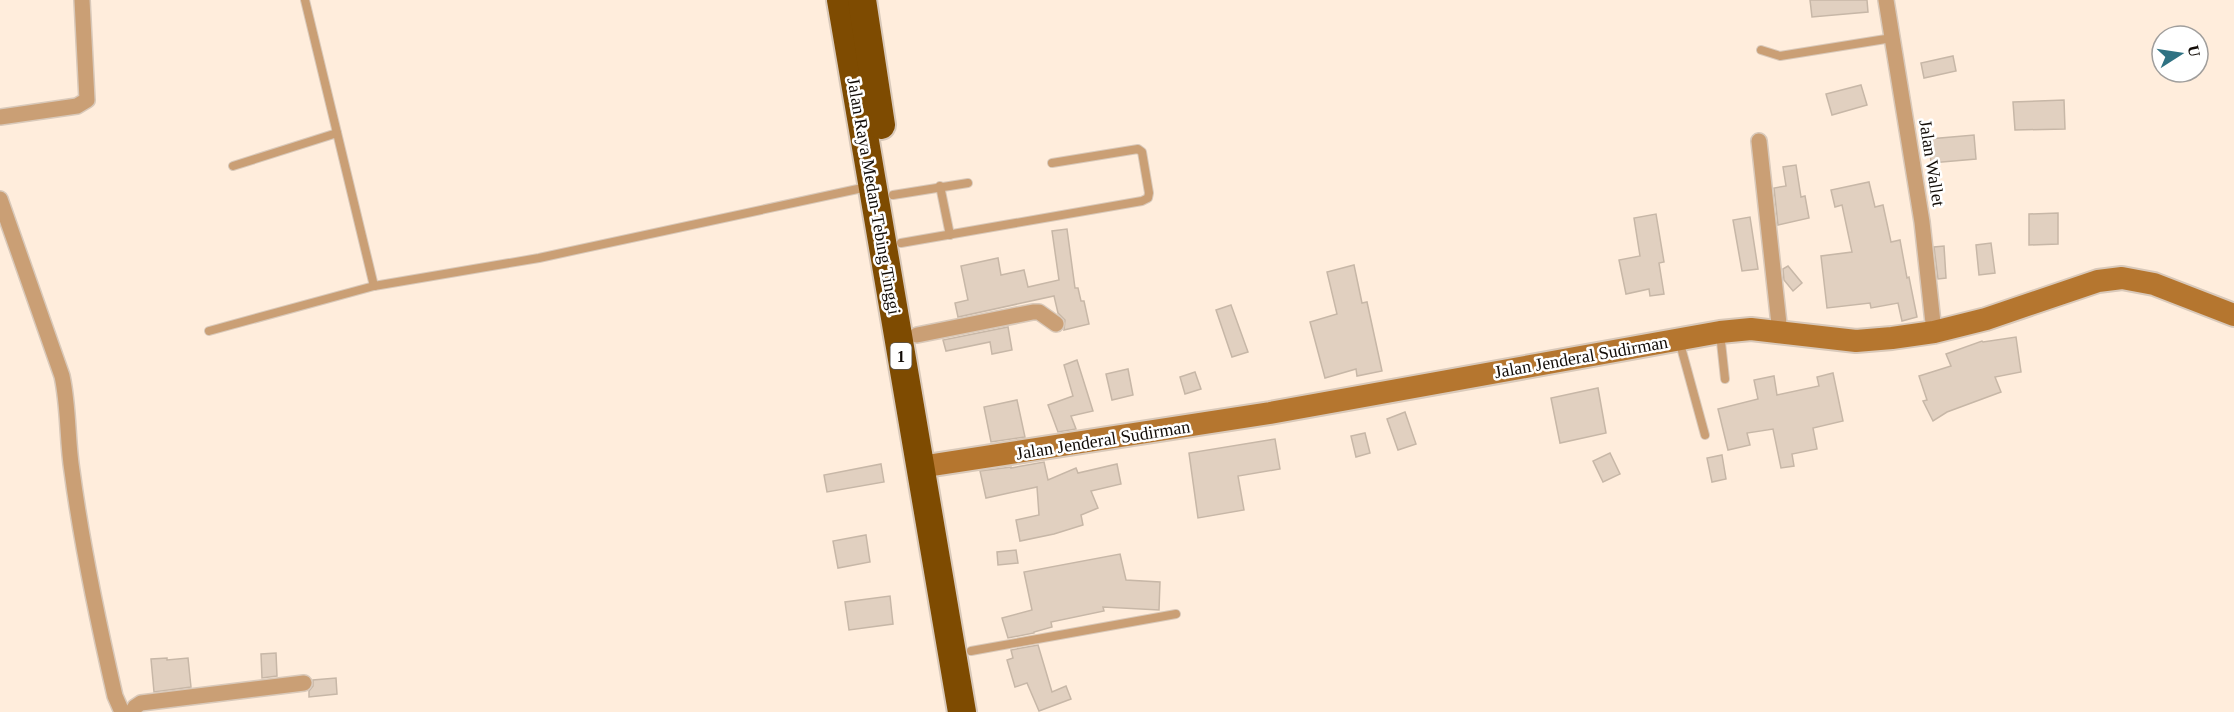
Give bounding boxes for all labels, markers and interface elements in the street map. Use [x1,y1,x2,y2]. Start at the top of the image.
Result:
north arrow [2150,24,2210,84]
text: U [2185,44,2204,59]
street label: Jalan Raya Medan-Tebing Tinggi [843,76,905,316]
street label: Jalan Wallet [1915,118,1949,208]
street label: Jalan Jenderal Sudirman [1493,332,1669,382]
road number: 1 [890,343,912,369]
street label: Jalan Jenderal Sudirman [1015,416,1191,464]

